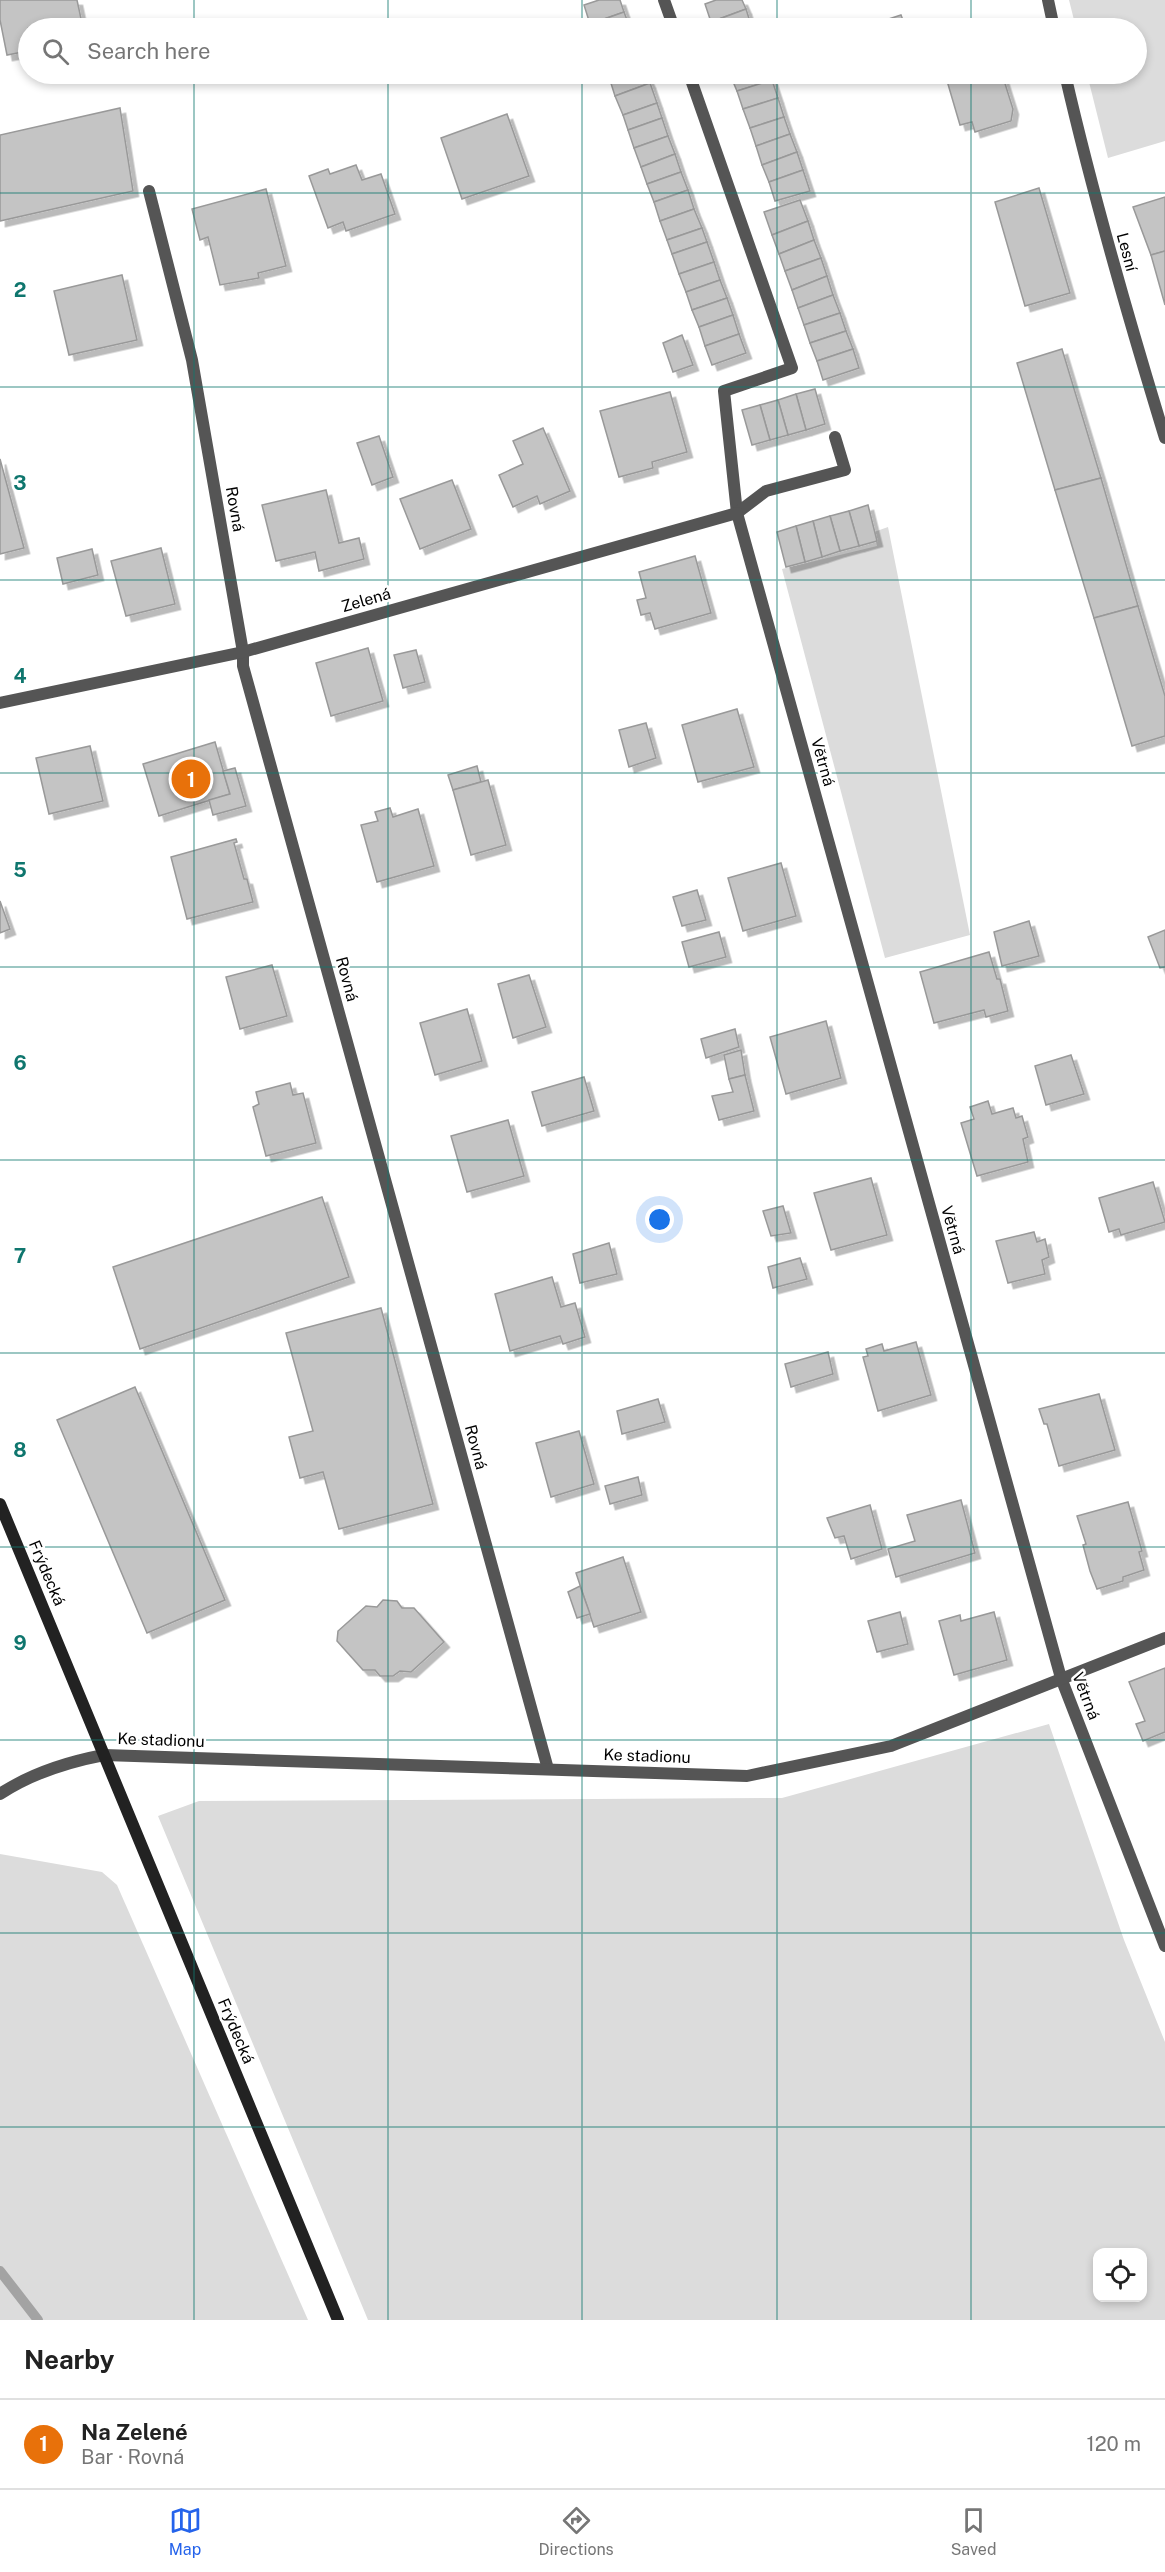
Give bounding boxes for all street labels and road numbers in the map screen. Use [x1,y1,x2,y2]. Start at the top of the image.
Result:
street label: Lesní [1113,231,1142,274]
street label: Rovná [222,485,248,533]
street label: Zelená [339,584,393,616]
street label: Větrná [807,736,839,788]
street label: Rovná [332,955,362,1003]
street label: Větrná [937,1204,969,1256]
street label: Rovná [461,1423,491,1471]
street label: Frýdecká [25,1537,69,1609]
street label: Větrná [1068,1670,1104,1722]
street label: Ke stadionu [117,1729,205,1751]
street label: Ke stadionu [603,1745,691,1767]
street label: Frýdecká [214,1995,258,2067]

